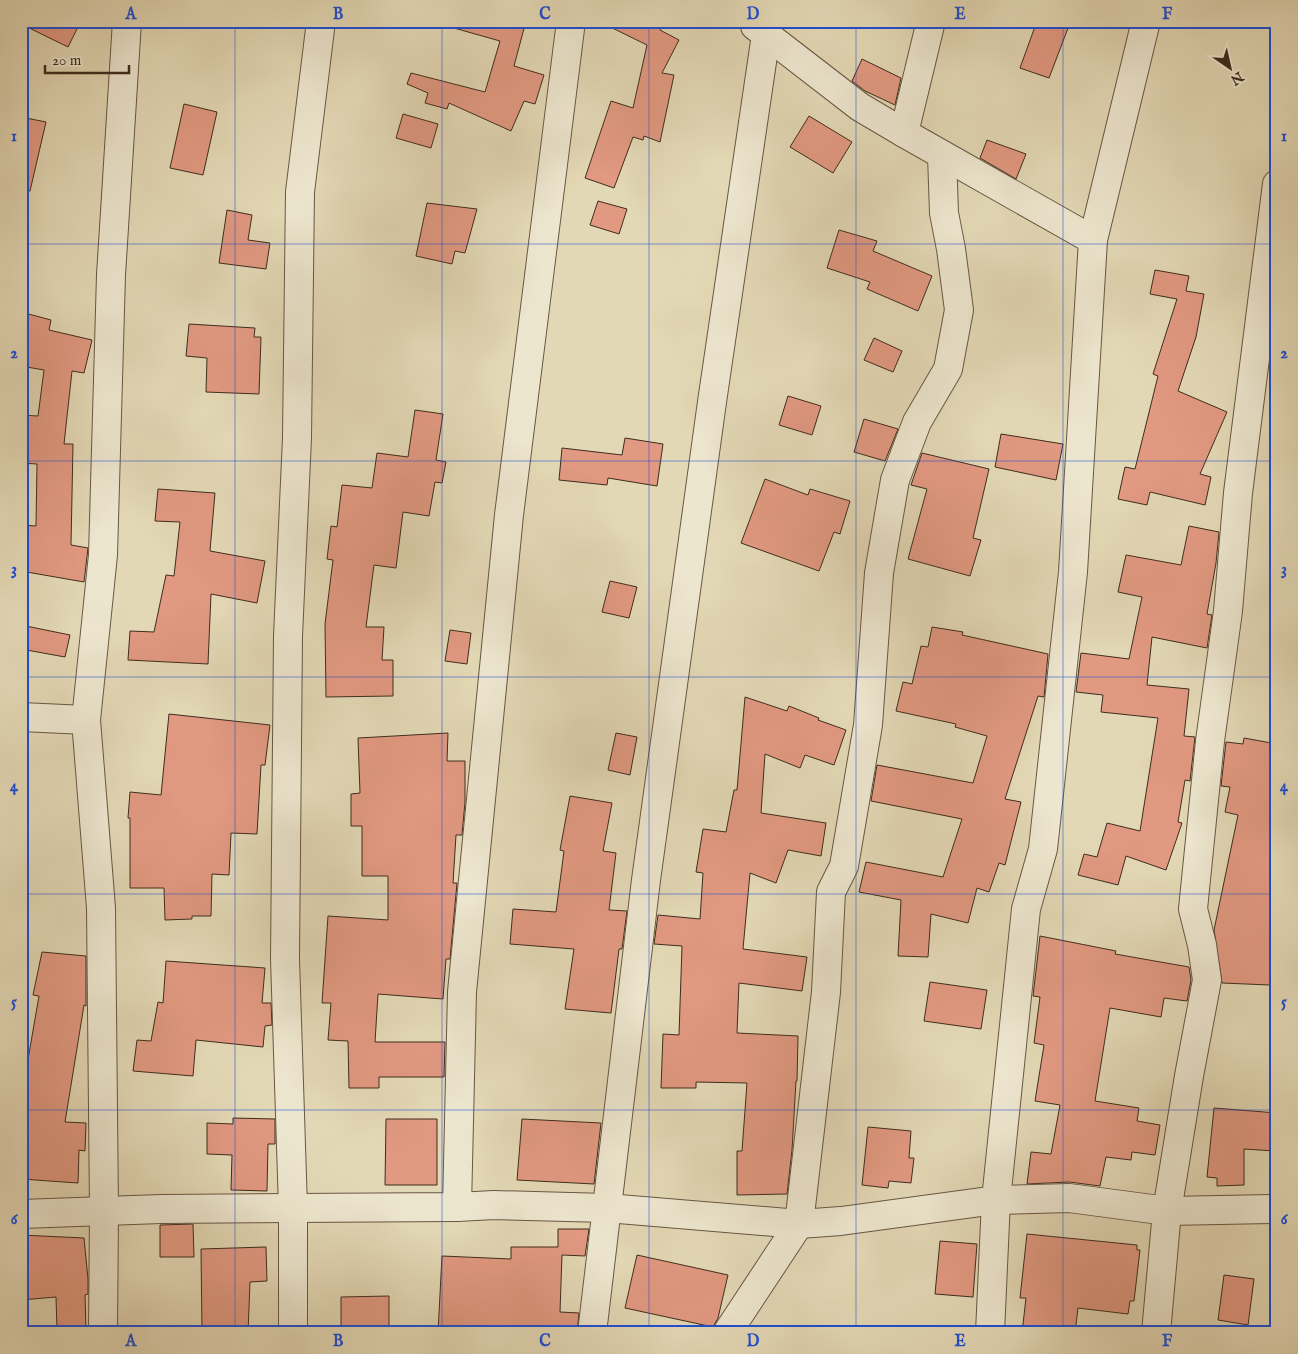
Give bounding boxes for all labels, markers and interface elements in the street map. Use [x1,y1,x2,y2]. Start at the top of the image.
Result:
text: A [125,5,138,25]
text: B [333,5,344,25]
text: C [539,5,551,25]
text: D [747,5,760,25]
text: E [954,5,966,25]
text: F [1162,5,1173,25]
scale bar [45,42,129,74]
north arrow [1206,42,1256,92]
text: 20 m [52,51,82,70]
text: N [1227,67,1248,89]
text: 1 [11,127,17,147]
text: 1 [1281,127,1287,147]
text: 2 [10,344,18,364]
text: 2 [1280,344,1288,364]
text: 3 [11,560,17,580]
text: 3 [1281,560,1287,580]
text: 4 [10,777,19,797]
text: 4 [1280,777,1289,797]
text: 5 [11,993,17,1013]
text: 5 [1281,993,1287,1013]
text: 6 [11,1210,19,1230]
text: 6 [1281,1210,1289,1230]
text: A [125,1332,138,1352]
text: B [333,1332,344,1352]
text: C [539,1332,551,1352]
text: D [747,1332,760,1352]
text: E [954,1332,966,1352]
text: F [1162,1332,1173,1352]

